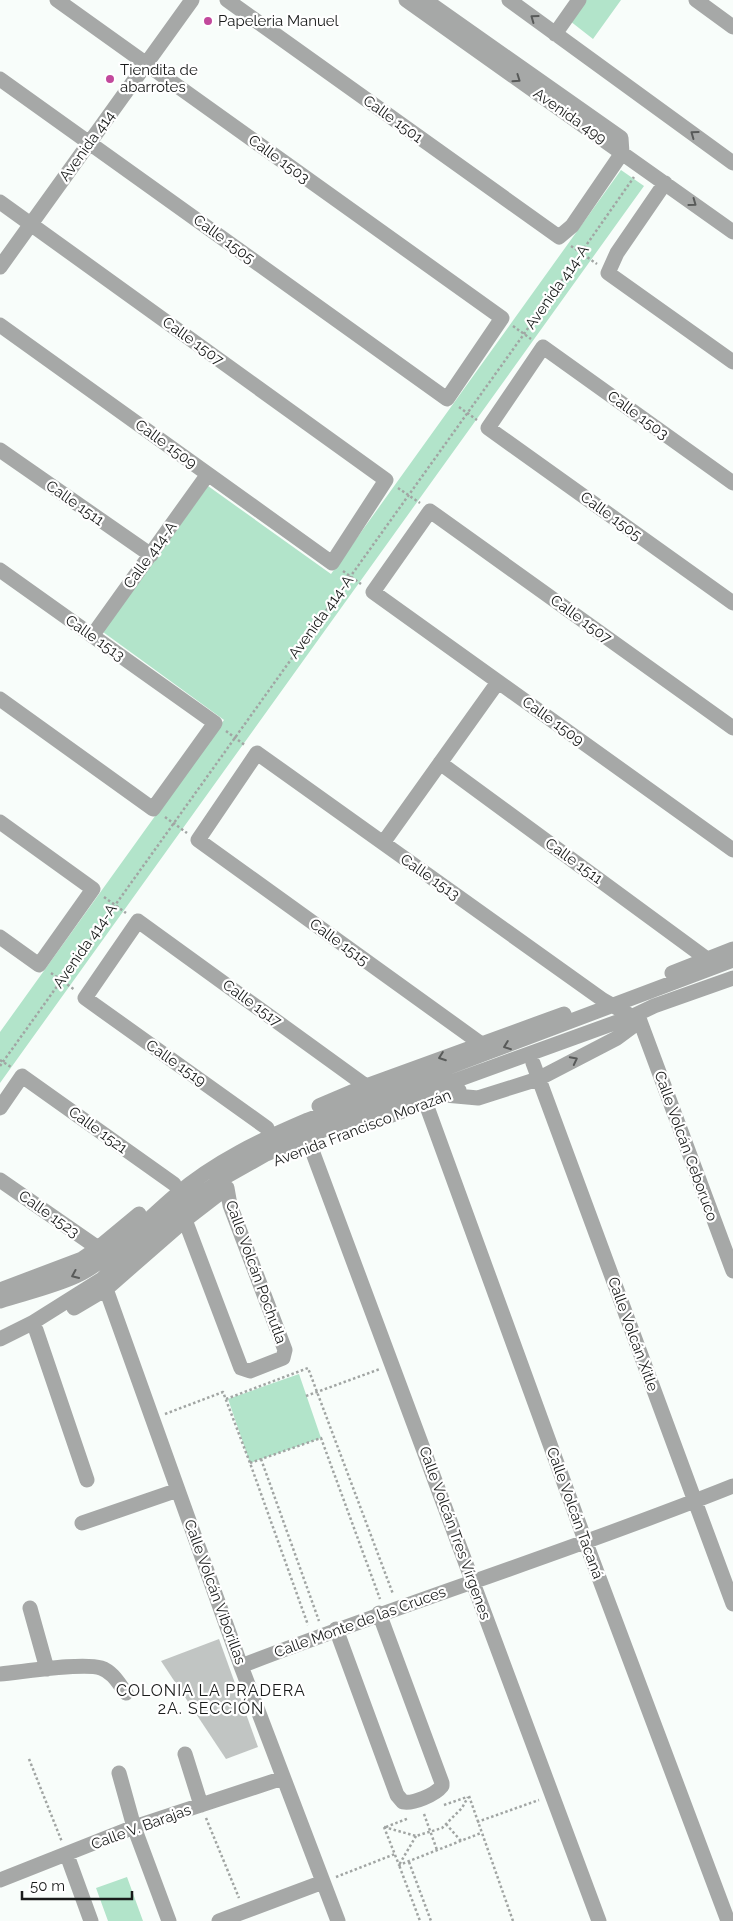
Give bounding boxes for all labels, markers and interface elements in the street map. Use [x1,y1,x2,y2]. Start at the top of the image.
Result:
place label: Papeleria Manuel [218,12,340,30]
marker: Papeleria Manuel [202,15,214,27]
one-way arrow [530,15,540,24]
place label: Tiendita de abarrotes [120,61,198,96]
marker: Tiendita de abarrotes [104,73,116,85]
one-way arrow [511,73,521,82]
street label: Avenida 499 [530,84,610,148]
street label: Calle 1501 [360,91,427,147]
street label: Avenida 414 [56,107,118,185]
street label: Calle 1503 [245,131,313,187]
one-way arrow [690,131,699,140]
one-way arrow [687,197,697,206]
street label: Calle 1505 [190,211,258,267]
street label: Avenida 414-A [521,241,593,333]
street label: Calle 1507 [159,313,227,369]
street label: Calle 1503 [604,387,672,443]
street label: Calle 1509 [132,416,201,473]
street label: Calle 1511 [43,476,108,530]
street label: Calle 1505 [577,488,645,544]
street label: Calle 414-A [120,518,180,592]
street label: Avenida 414-A [285,572,357,662]
street label: Calle 1507 [547,591,615,647]
street label: Calle 1513 [62,611,128,665]
street label: Calle 1509 [519,693,588,750]
street label: Calle 1511 [542,834,607,888]
street label: Calle 1513 [397,850,463,904]
street label: Avenida 414-A [49,900,121,992]
street label: Calle 1515 [306,915,372,969]
street label: Calle 1517 [219,976,285,1030]
street label: Calle 1519 [143,1036,210,1090]
one-way arrow [504,1040,512,1050]
one-way arrow [438,1051,447,1061]
one-way arrow [568,1056,577,1066]
street label: Calle Volcán Ceboruco [650,1068,722,1224]
street label: Avenida Francisco Morazán [270,1086,454,1170]
street label: Calle 1521 [65,1103,131,1158]
street label: Calle 1523 [15,1187,83,1241]
street label: Calle Volcán Pochutla [222,1198,290,1346]
one-way arrow [71,1269,80,1280]
street label: Calle Volcán Xitle [604,1274,662,1394]
street label: Calle Volcán Tres Vírgenes [415,1444,495,1622]
street label: Calle Volcán Tacaná [543,1445,607,1581]
street label: Calle Volcán Viborillas [180,1517,250,1667]
street label: Calle Monte de las Cruces [272,1583,448,1661]
district label: COLONIA LA PRADERA 2A. SECCIÓN [116,1681,306,1718]
street label: Calle V. Barajas [89,1801,193,1853]
scale bar [22,1868,132,1900]
text: 50 m [30,1877,65,1895]

